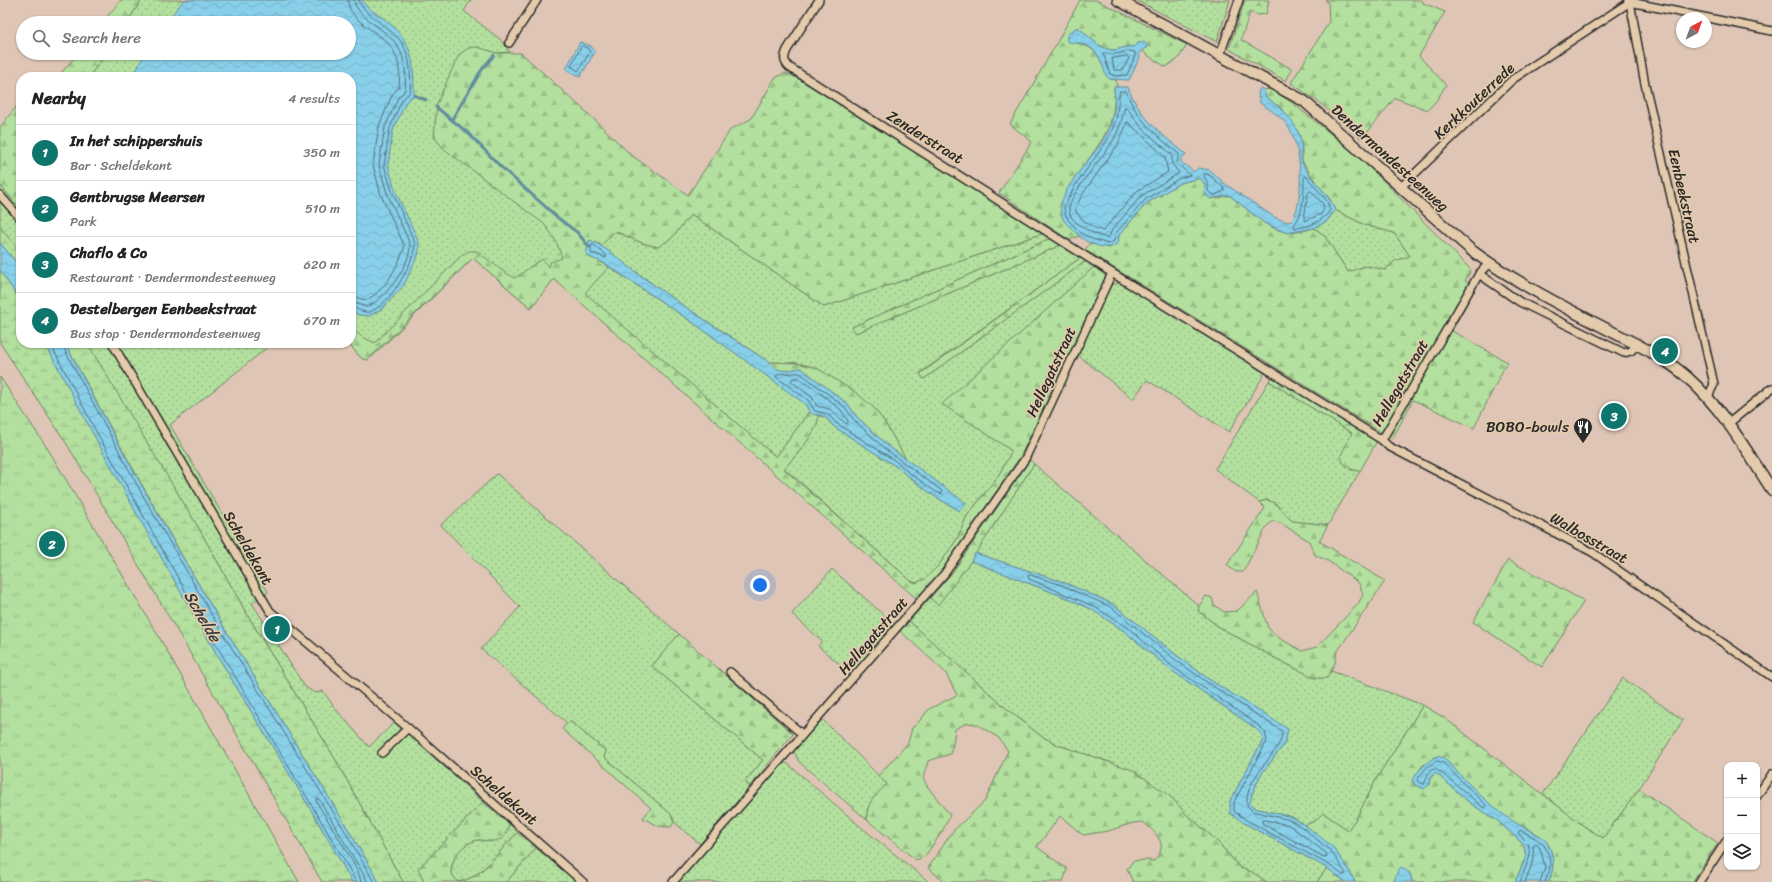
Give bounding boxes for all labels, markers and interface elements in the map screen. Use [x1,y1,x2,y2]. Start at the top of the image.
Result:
north arrow [1676,12,1712,48]
search box [16,16,356,60]
text: Search here [62,25,141,51]
icon: search [30,27,52,49]
street label: Kerkkouterrede [1427,56,1521,146]
text: Nearby [32,83,86,113]
text: 4 results [288,87,340,110]
street label: Dendermondesteenweg [1325,98,1455,219]
street label: Zenderstraat [881,103,969,171]
text: In het schippershuis [70,128,202,154]
text: 1 [42,141,48,164]
text: 350 m [303,141,340,164]
street label: Eenbeekstraat [1661,146,1708,246]
text: Bar · Scheldekant [70,154,172,177]
text: Gentbrugse Meersen [70,184,205,210]
text: 2 [41,197,49,220]
text: 510 m [305,197,340,220]
text: Park [70,210,97,233]
text: Chaflo & Co [70,240,147,266]
text: 3 [41,253,49,276]
text: 620 m [304,253,340,276]
text: Restaurant · Dendermondesteenweg [70,266,276,289]
text: Destelbergen Eenbeekstraat [70,296,257,322]
text: 4 [41,309,49,332]
text: 670 m [304,309,340,332]
text: Bus stop · Dendermondesteenweg [70,322,261,345]
street label: Hellegatstraat [1019,322,1083,421]
street label: Hellegatstraat [1364,334,1436,431]
pin: 4 [1652,336,1678,366]
pin: 3 [1601,401,1627,431]
place label: BOBO-bowls [1486,414,1569,440]
restaurant icon: BOBO-bowls [1572,416,1594,444]
street label: Walbosstraat [1545,505,1633,571]
street label: Scheldekant [216,506,280,591]
pin: 2 [39,529,65,559]
your location [750,575,770,595]
water label: Schelde [176,585,230,649]
street label: Hellegatstraat [831,591,915,681]
pin: 1 [264,614,290,644]
street label: Scheldekant [464,758,544,832]
map controls [1724,762,1760,870]
button: + [1724,762,1760,798]
button: − [1724,798,1760,834]
button: layers [1724,834,1760,870]

